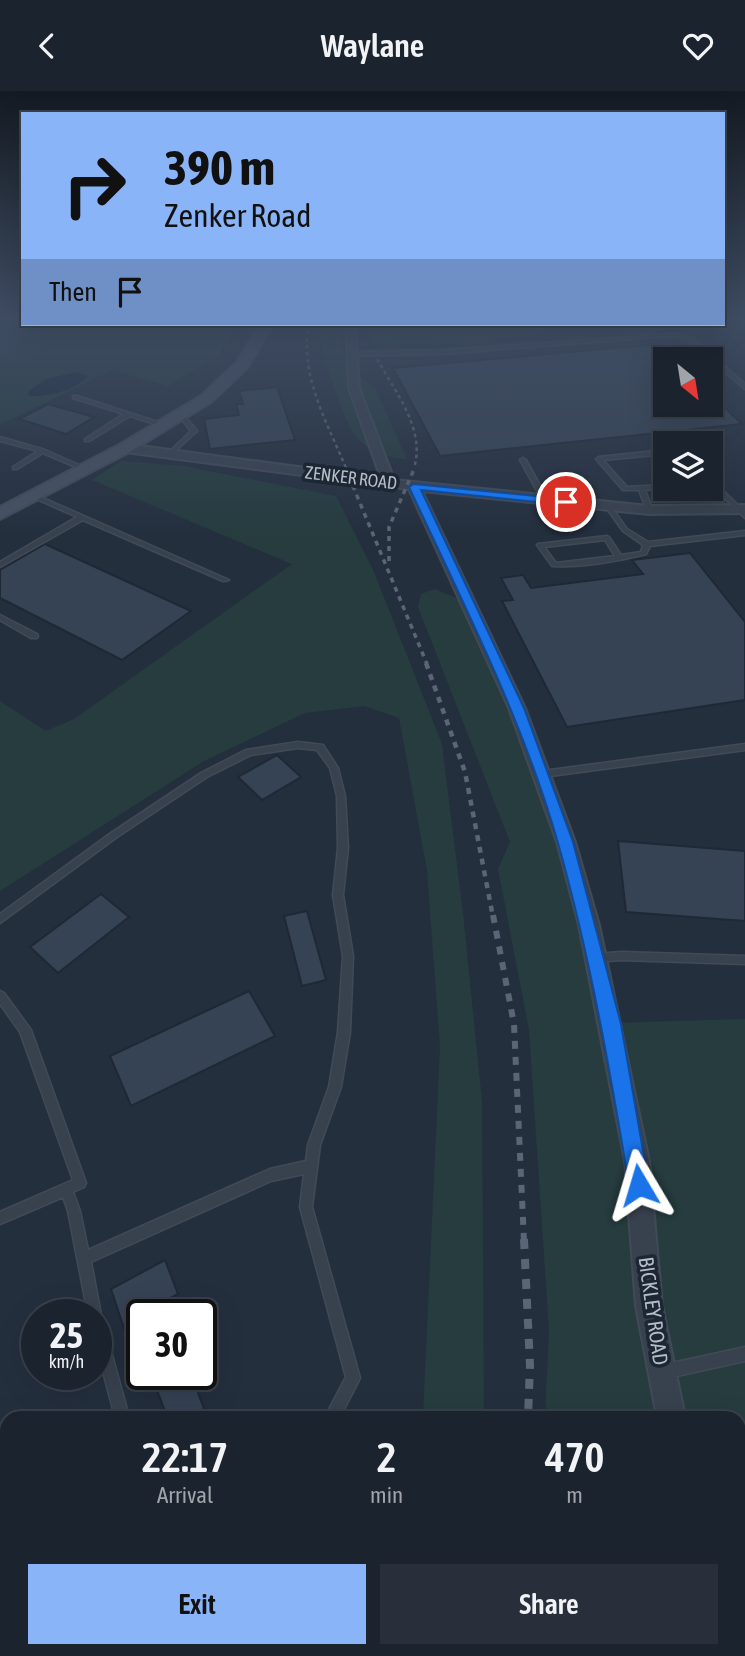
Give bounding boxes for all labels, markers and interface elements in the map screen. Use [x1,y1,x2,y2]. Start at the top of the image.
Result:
icon: back [28,27,66,65]
text: Waylane [321,27,424,64]
icon: heart [679,27,717,65]
text: 390 m [164,139,275,195]
icon: right [49,140,140,231]
text: Zenker Road [164,197,311,234]
icon: arrive [111,273,149,311]
text: Then [49,277,97,307]
north arrow [653,347,723,417]
map controls [653,347,723,501]
button: layers [653,431,723,501]
street label: ZENKER ROAD [304,461,398,494]
pin [536,472,596,532]
icon: arrive [547,483,585,521]
position arrow [602,1148,676,1222]
street label: BICKLEY ROAD [635,1255,673,1366]
speed limit sign: 30 [126,1299,217,1390]
text: 25 [50,1315,83,1355]
text: km/h [49,1351,84,1372]
text: 22:17 [142,1433,228,1481]
text: 2 [377,1433,396,1481]
text: 470 [545,1433,604,1481]
text: Arrival [157,1482,213,1508]
text: min [370,1482,403,1508]
text: m [566,1482,583,1508]
button: Exit [28,1564,366,1644]
button: Share [380,1564,718,1644]

